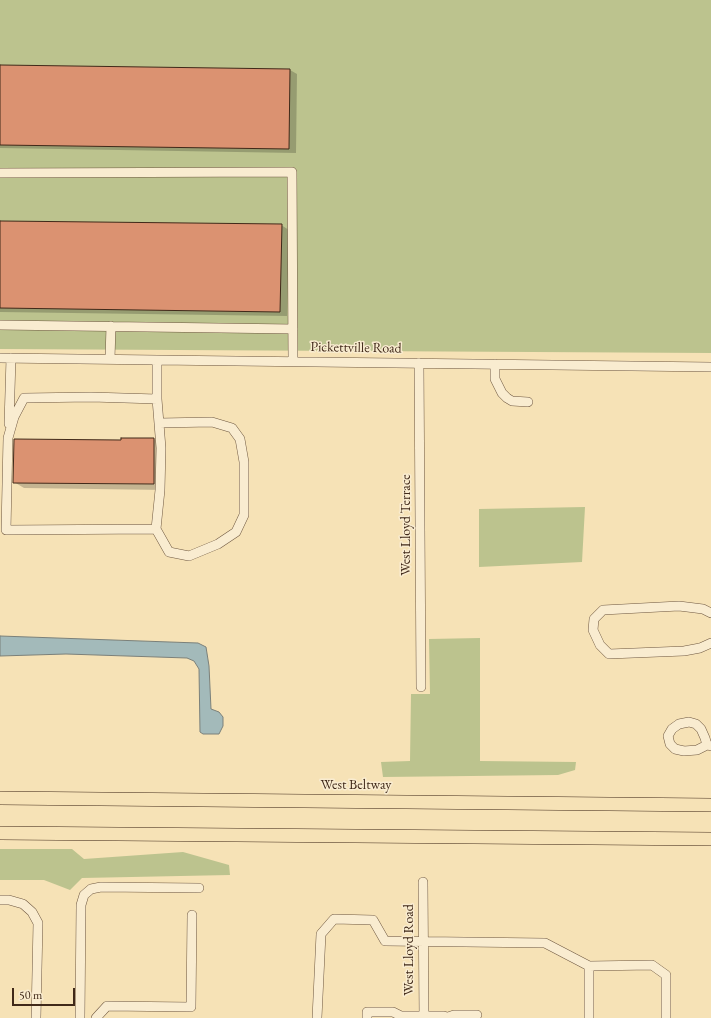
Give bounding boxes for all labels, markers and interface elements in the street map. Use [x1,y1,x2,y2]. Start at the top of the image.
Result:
street label: Pickettville Road [310,339,402,357]
street label: West Lloyd Terrace [398,474,414,576]
street label: West Beltway [321,777,391,793]
street label: West Lloyd Road [401,904,417,996]
scale bar [14,980,77,1006]
text: 50 m [19,987,42,1003]

